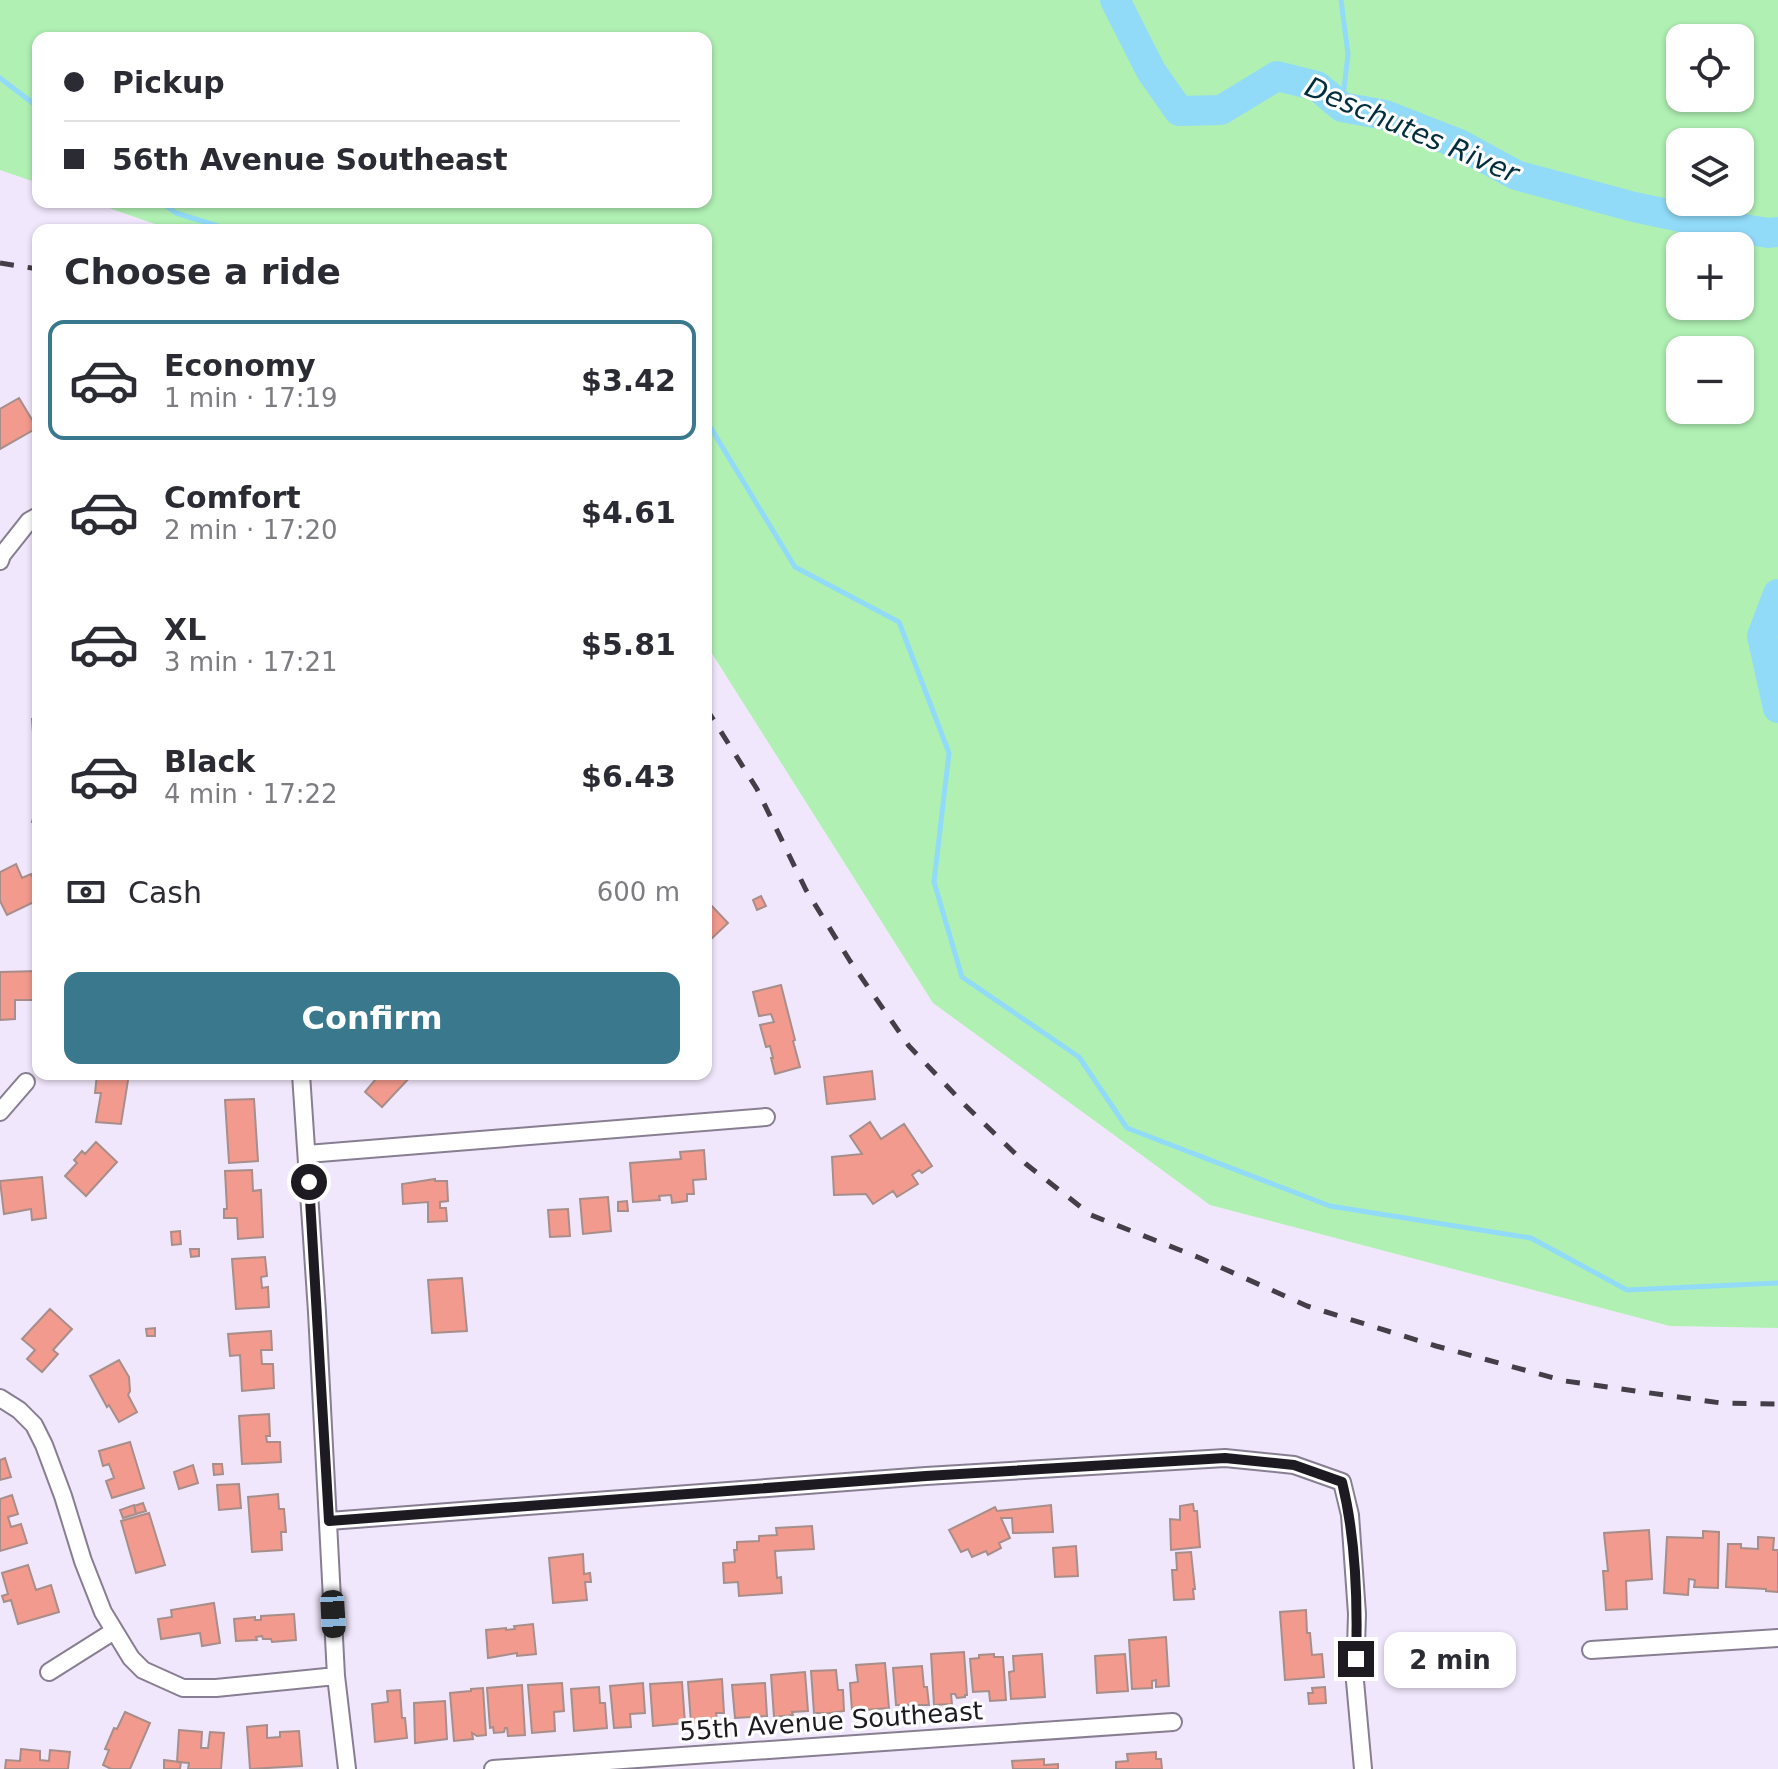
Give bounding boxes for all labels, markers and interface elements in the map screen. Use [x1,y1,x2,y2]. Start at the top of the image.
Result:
map controls [1666,24,1754,424]
button: locate [1666,24,1754,112]
text: Pickup [112,65,225,100]
water label: Deschutes River [1300,70,1525,190]
button: layers [1666,128,1754,216]
text: 56th Avenue Southeast [112,142,508,177]
button: + [1666,232,1754,320]
text: Choose a ride [64,251,341,292]
button: − [1666,336,1754,424]
icon: car [68,344,140,416]
text: Economy [164,348,316,383]
text: $3.42 [581,363,676,398]
text: 1 min · 17:19 [164,383,338,413]
icon: car [68,476,140,548]
text: Comfort [164,480,301,515]
text: $4.61 [581,495,676,530]
text: 2 min · 17:20 [164,515,338,545]
icon: car [68,608,140,680]
text: XL [164,612,206,647]
text: $5.81 [581,627,676,662]
text: 3 min · 17:21 [164,647,338,677]
icon: car [68,740,140,812]
text: Black [164,744,255,779]
text: $6.43 [581,759,676,794]
text: 4 min · 17:22 [164,779,338,809]
icon: cash [64,870,108,914]
text: Cash [128,875,202,910]
text: 600 m [597,877,680,907]
button: Confirm [64,972,680,1064]
route start [291,1164,327,1200]
car [320,1589,346,1639]
callout: 2 min [1384,1631,1516,1687]
route end [1338,1641,1374,1677]
text: 2 min [1409,1645,1491,1675]
street label: 55th Avenue Southeast [678,1695,984,1747]

